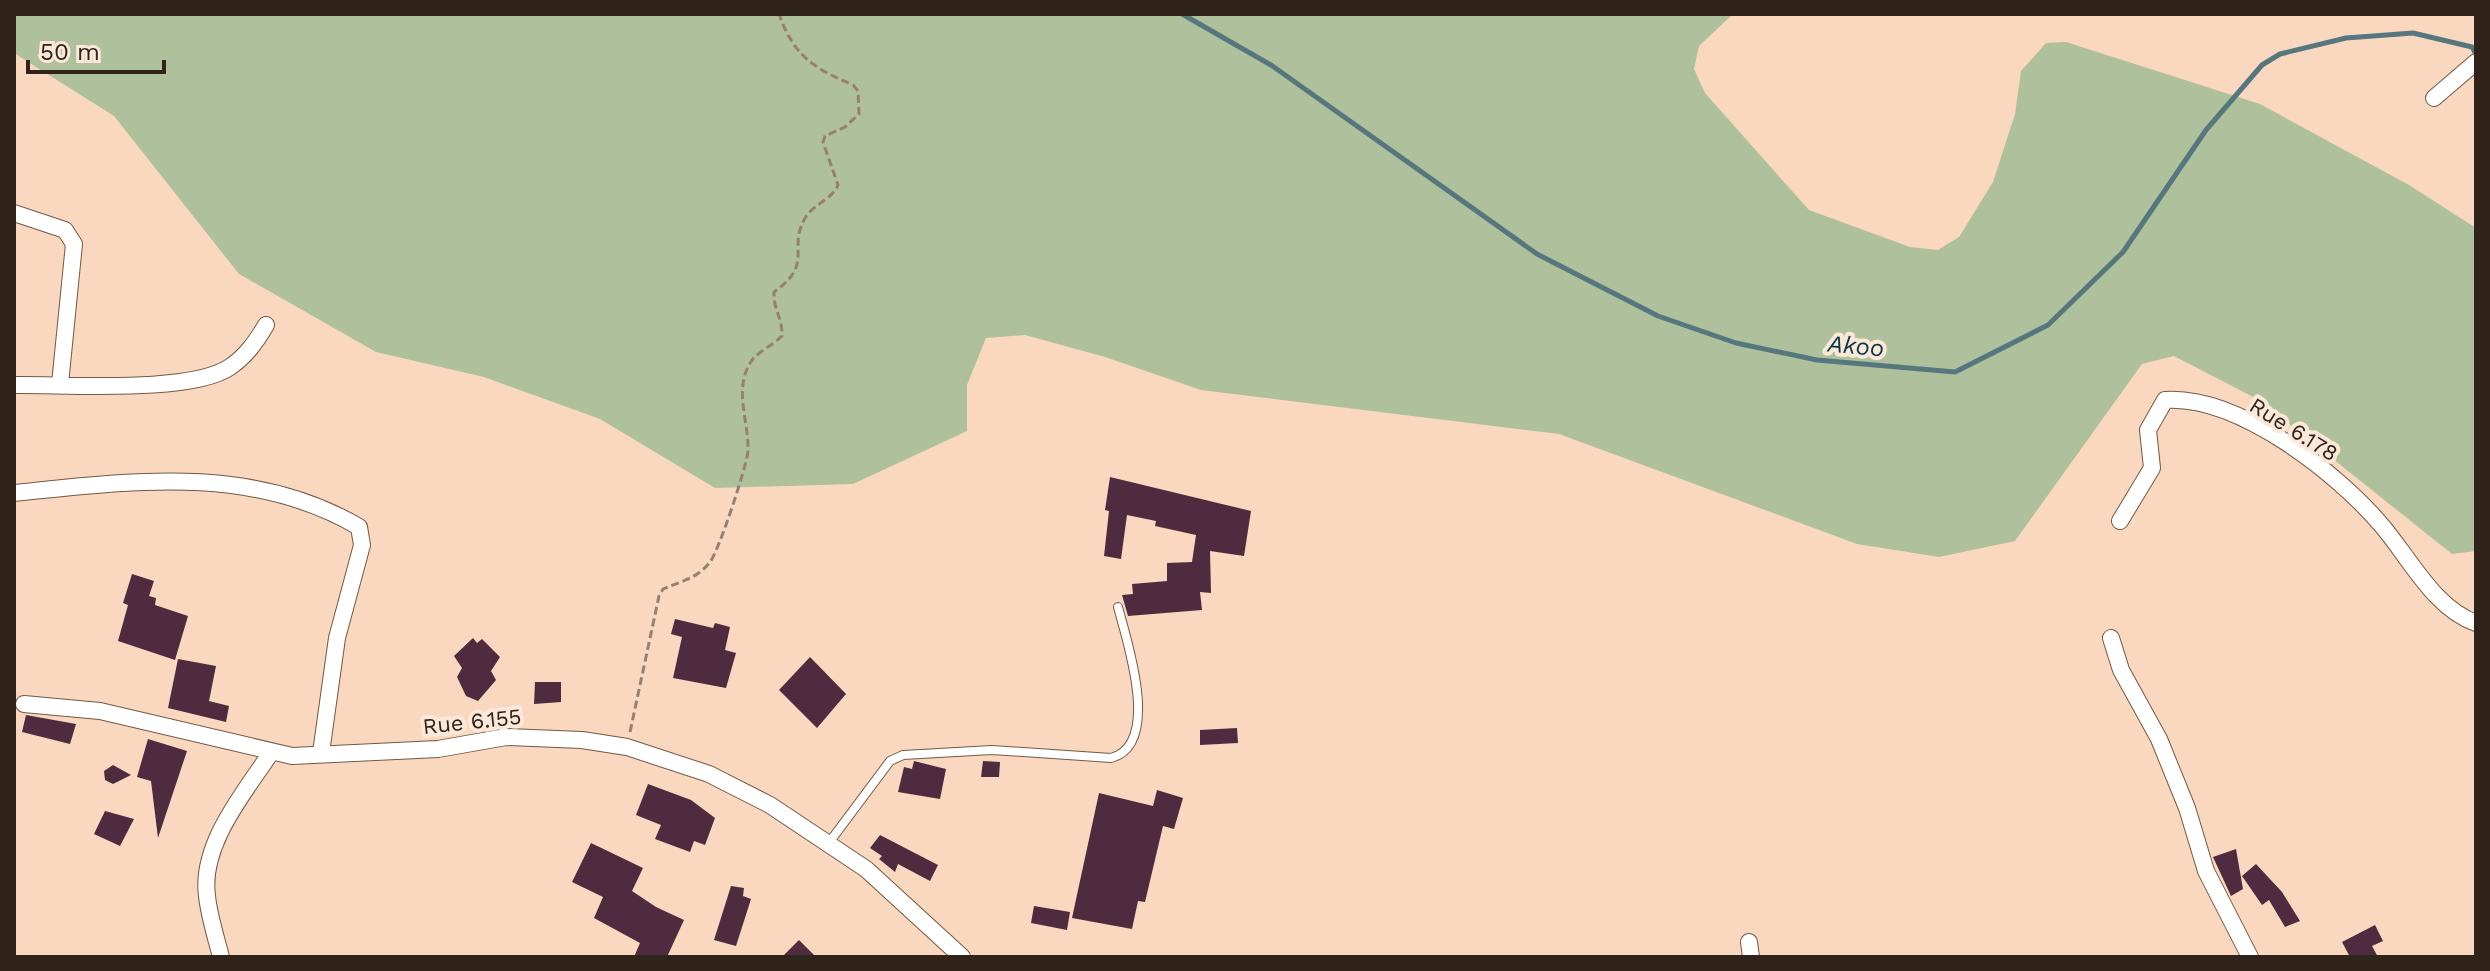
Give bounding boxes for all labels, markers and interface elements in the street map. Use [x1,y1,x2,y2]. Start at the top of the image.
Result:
scale bar [28,24,164,74]
text: 50 m [40,38,100,66]
water label: Akoo [1826,330,1885,362]
street label: Rue 6.178 [2245,393,2342,466]
street label: Rue 6.155 [422,704,523,739]

